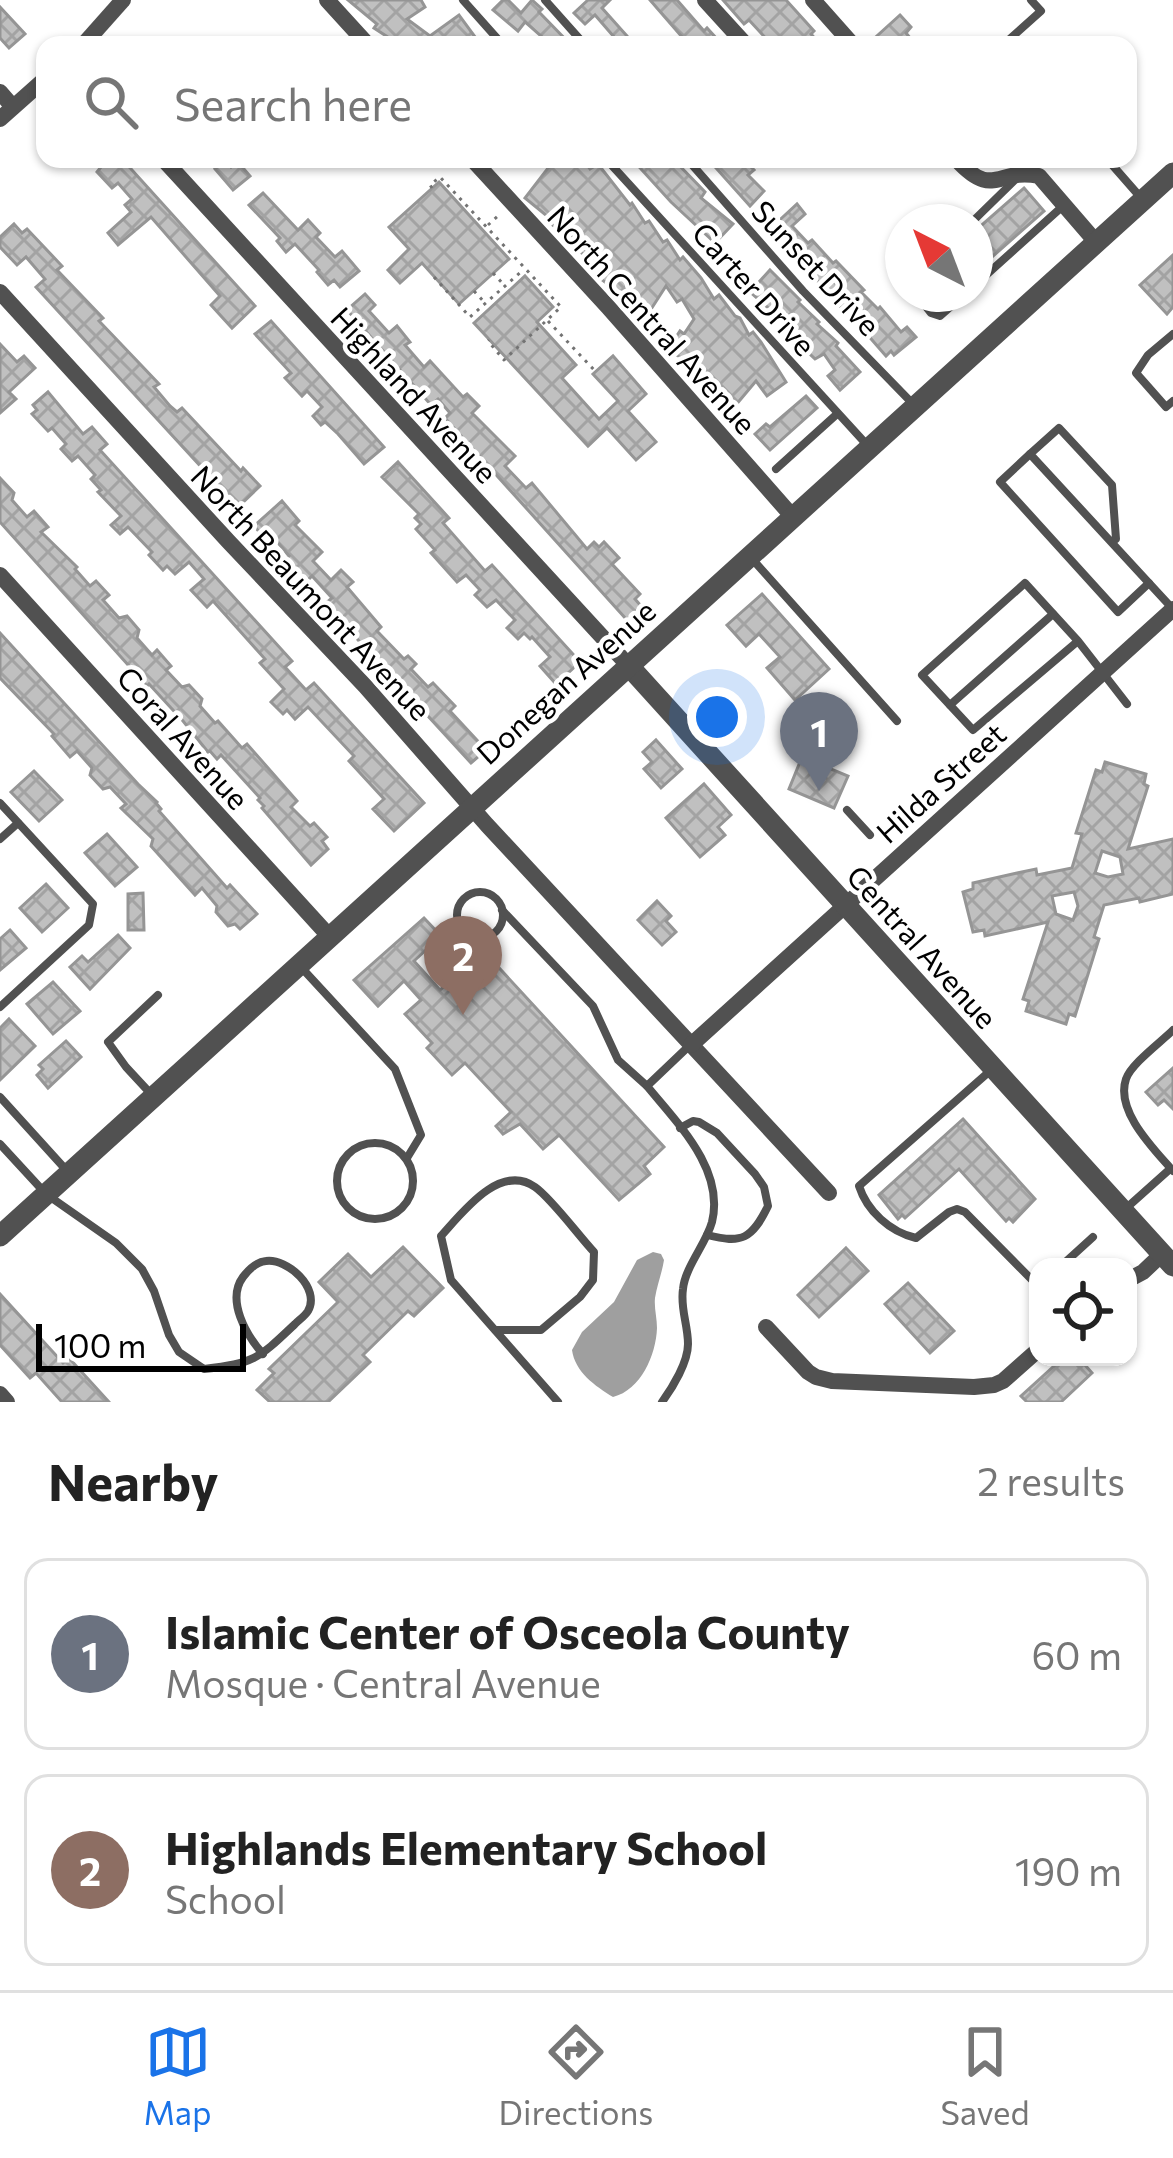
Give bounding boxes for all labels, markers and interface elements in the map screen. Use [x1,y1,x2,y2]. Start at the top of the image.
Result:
search box [36,36,1137,168]
icon: search [78,69,144,135]
text: Search here [174,75,412,130]
street label: Sunset Drive [745,192,889,342]
street label: North Central Avenue [541,197,765,441]
north arrow [885,204,993,312]
street label: Carter Drive [686,214,824,362]
street label: Highland Avenue [324,298,506,490]
street label: North Beaumont Avenue [184,457,440,727]
street label: Donegan Avenue [468,591,662,771]
street label: Coral Avenue [110,658,258,816]
your location [687,687,747,747]
pin: 1 [780,692,858,791]
street label: Hilda Street [868,714,1012,850]
street label: Central Avenue [840,857,1006,1035]
pin: 2 [424,916,502,1015]
map controls [1029,1258,1137,1366]
button: locate [1029,1258,1137,1366]
scale bar [36,1318,246,1371]
text: 100 m [54,1324,146,1365]
text: Nearby [48,1449,218,1512]
text: 2 results [977,1456,1125,1504]
text: Islamic Center of Osceola County [165,1603,850,1658]
text: 1 [81,1630,99,1678]
text: 60 m [1031,1630,1122,1678]
text: Mosque · Central Avenue [165,1658,601,1706]
text: Highlands Elementary School [165,1819,767,1874]
text: 2 [79,1846,101,1894]
text: 190 m [1015,1846,1122,1894]
text: School [165,1874,286,1922]
tab: Map [144,2019,212,2132]
tab: Directions [499,2019,653,2132]
tab: Saved [940,2019,1029,2132]

